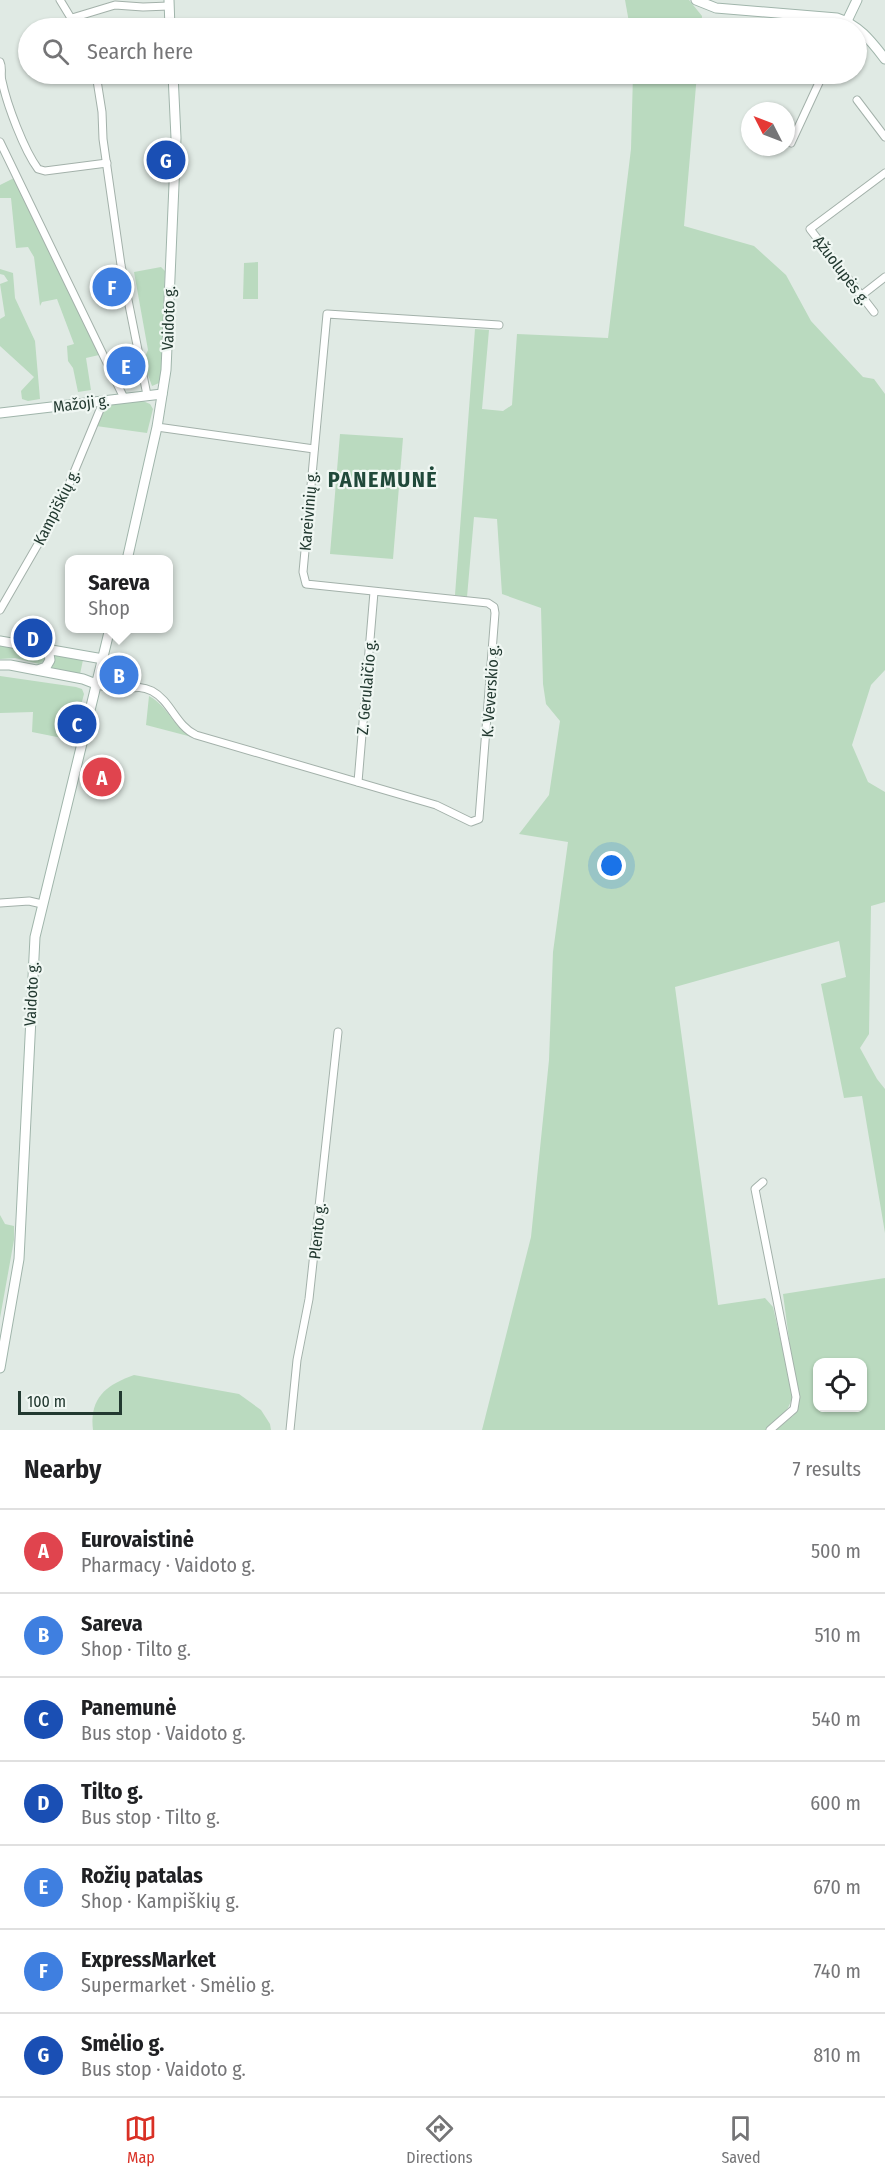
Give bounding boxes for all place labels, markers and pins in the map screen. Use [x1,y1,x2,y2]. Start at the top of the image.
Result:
pin: G [146,138,186,182]
pin: F [92,264,132,310]
pin: E [106,344,146,388]
pin: D [14,616,52,660]
pin: B [100,652,138,698]
pin: C [58,702,97,746]
pin: A [82,754,122,800]

